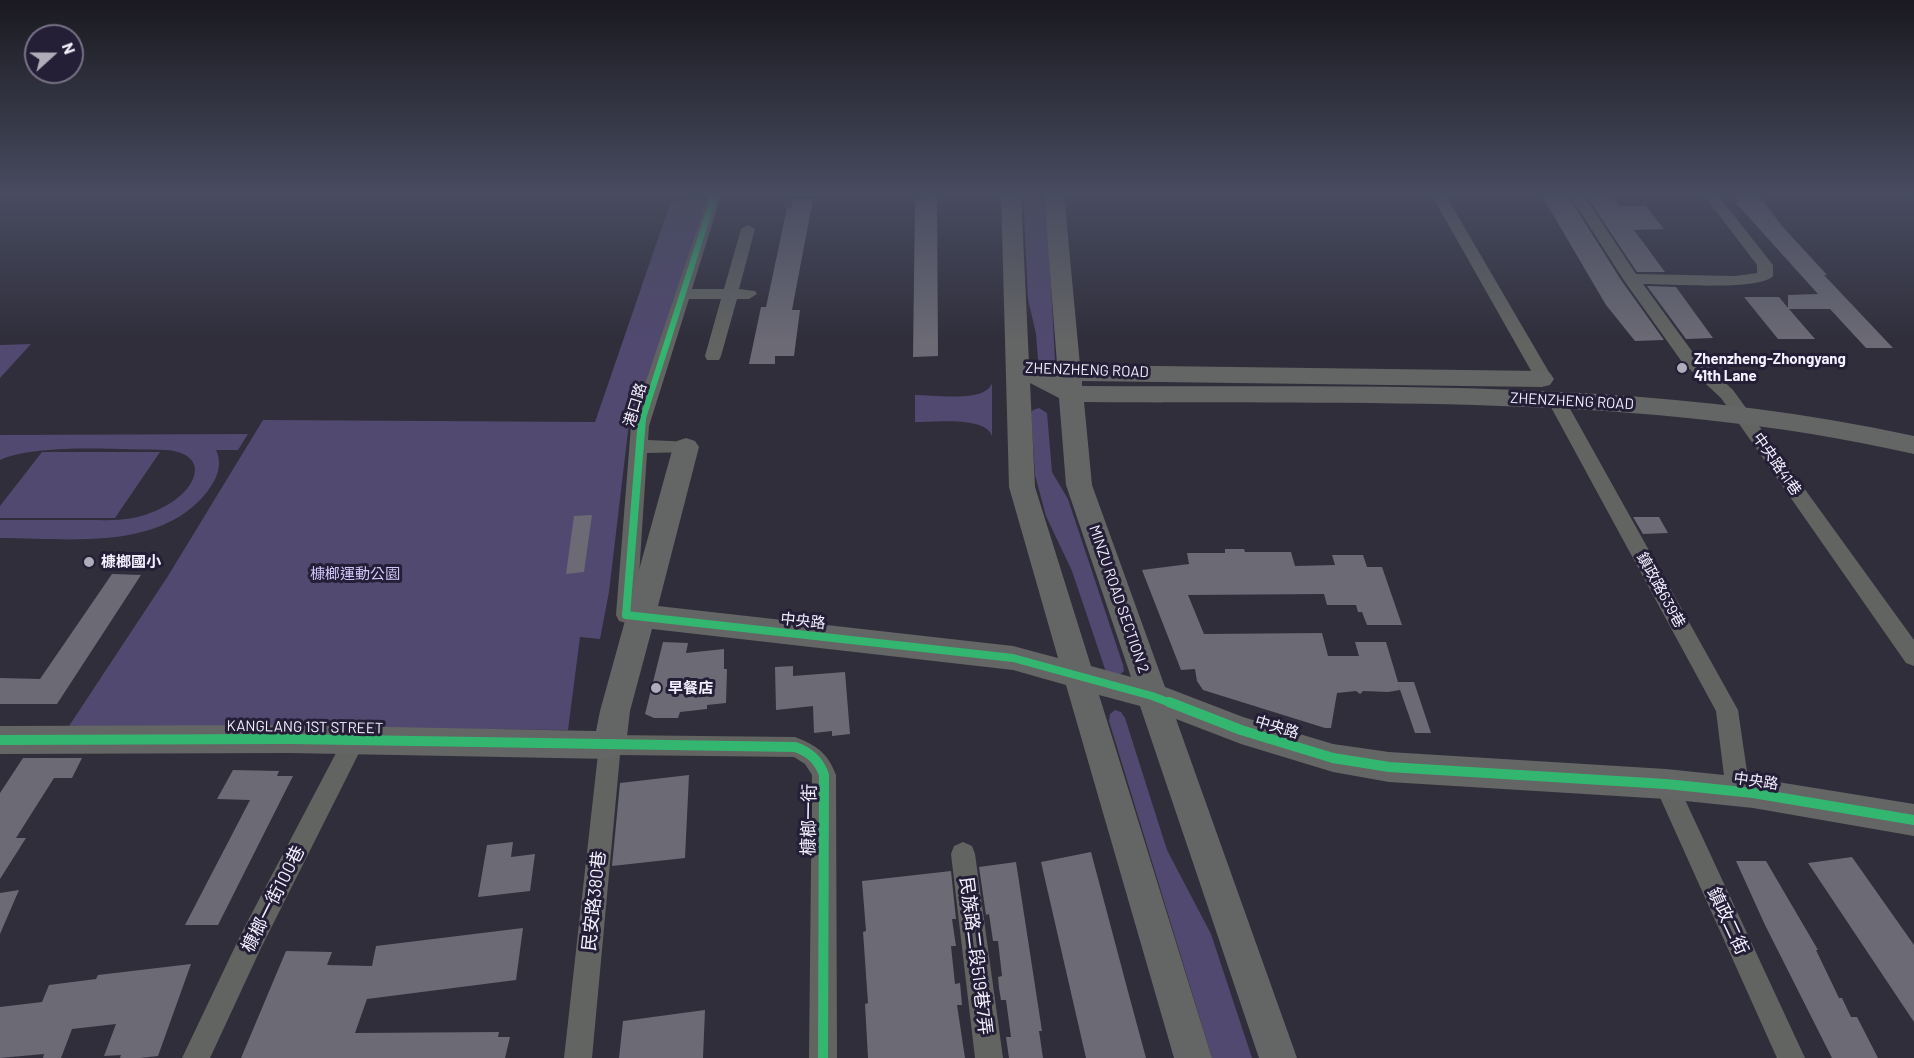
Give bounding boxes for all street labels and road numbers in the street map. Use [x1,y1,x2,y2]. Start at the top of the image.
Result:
street label: ZHENZHENG ROAD [1025,359,1149,381]
street label: 港口路 [620,381,650,429]
street label: ZHENZHENG ROAD [1510,389,1634,413]
street label: 中央路41巷 [1749,429,1805,499]
street label: MINZU ROAD SECTION 2 [1085,523,1153,675]
street label: 鎮政路639巷 [1633,549,1689,631]
street label: 中央路 [780,610,826,632]
street label: 中央路 [1253,712,1301,742]
street label: KANGLANG 1ST STREET [227,717,383,737]
street label: 中央路 [1732,769,1780,793]
street label: 槺榔一街 [798,784,820,856]
street label: 槺榔一街100巷 [237,842,309,956]
street label: 民安路380巷 [578,850,610,952]
street label: 民族路二段519巷7弄 [956,876,996,1036]
street label: 鎮政二街 [1703,884,1753,958]

